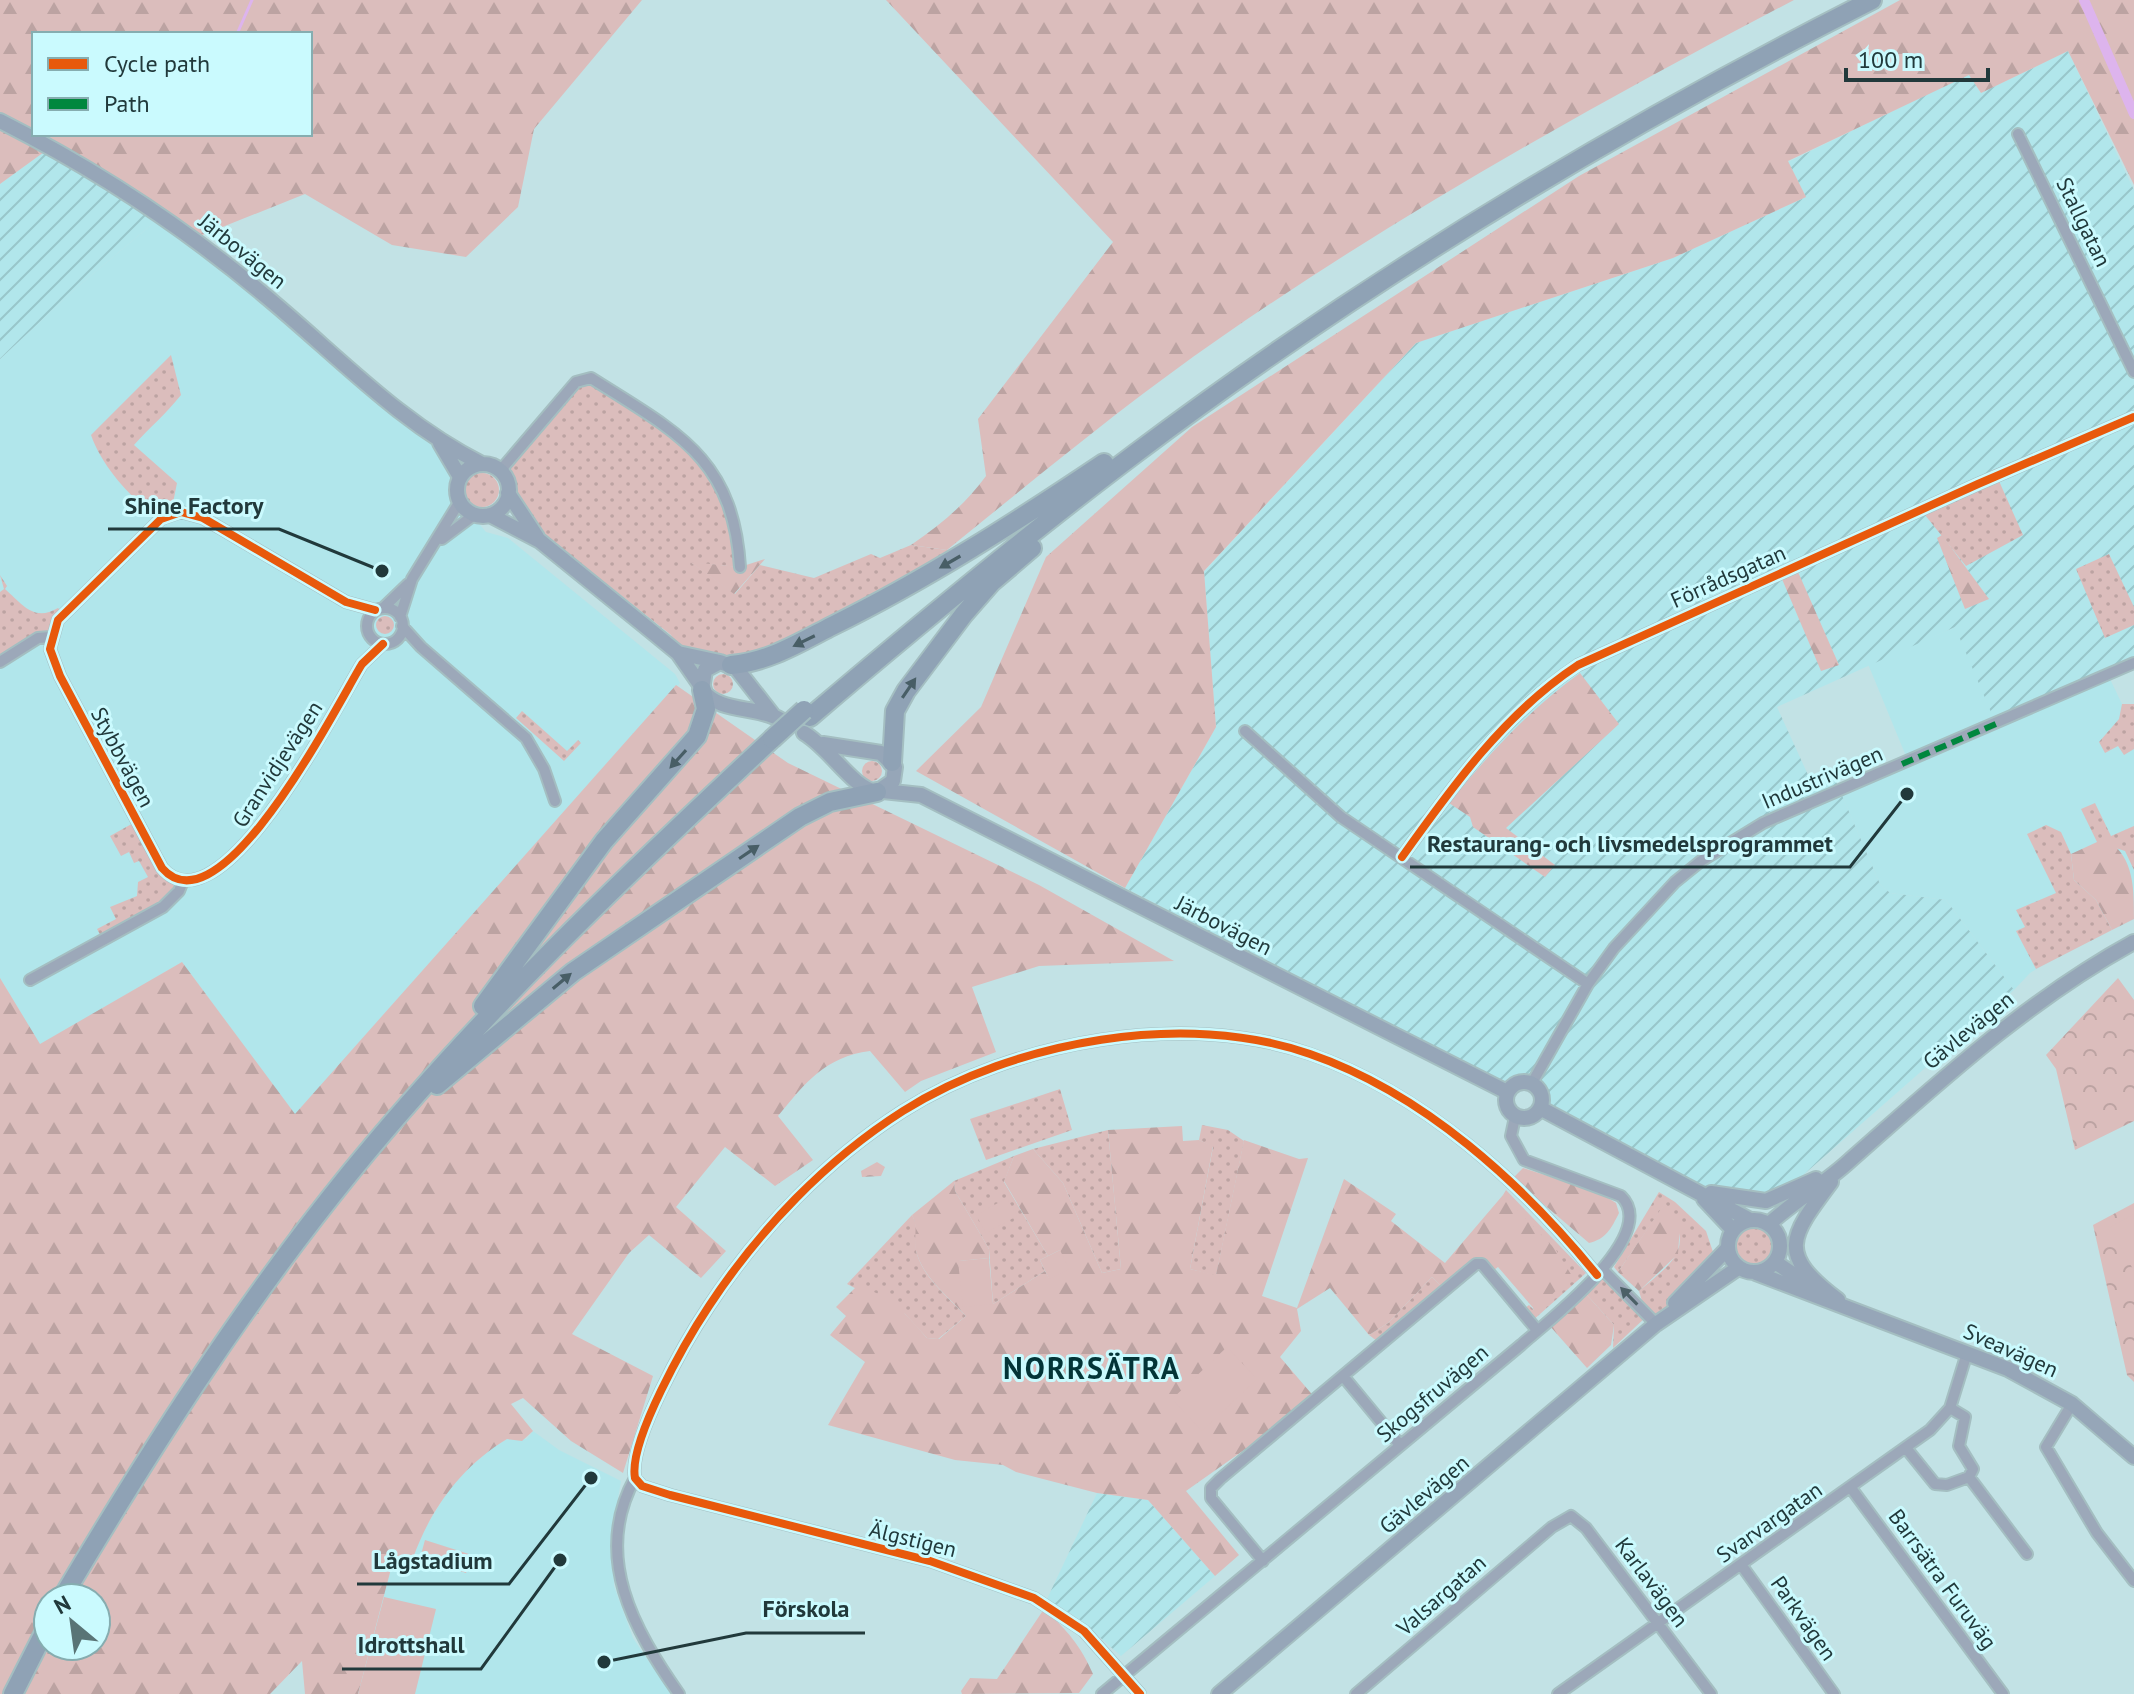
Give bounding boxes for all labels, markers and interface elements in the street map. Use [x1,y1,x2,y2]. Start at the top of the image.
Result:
legend [32,32,312,136]
scale bar [1846,32,1988,82]
text: 100 m [1858,44,1923,75]
text: Cycle path [104,48,210,79]
text: Path [104,88,150,119]
street label: Stallgatan [2050,173,2118,271]
street label: Järbovägen [193,207,293,295]
callout: Shine Factory [108,481,279,529]
text: Shine Factory [124,490,264,521]
street label: Förrådsgatan [1666,538,1790,614]
one-way arrow [939,555,961,569]
one-way arrow [792,634,815,647]
one-way arrow [902,677,916,699]
street label: Granvidjevägen [226,695,328,833]
street label: Stybbvägen [85,702,161,812]
street label: Industrivägen [1757,739,1887,815]
one-way arrow [669,749,687,768]
callout: Restaurang- och livsmedelsprogrammet [1410,819,1850,867]
text: Restaurang- och livsmedelsprogrammet [1427,828,1834,859]
one-way arrow [738,845,759,860]
street label: Järbovägen [1170,888,1277,961]
one-way arrow [552,973,572,990]
street label: Gävlevägen [1917,985,2019,1075]
one-way arrow [1620,1287,1638,1306]
street label: Sveavägen [1959,1317,2063,1383]
street label: Skogsfruvägen [1370,1338,1494,1448]
district label: NORRSÄTRA [1003,1348,1181,1387]
street label: Gävlevägen [1373,1448,1475,1540]
street label: Svarvargatan [1711,1475,1827,1569]
street label: Barrsätra Furuväg [1883,1503,2003,1655]
street label: Älgstigen [867,1515,959,1563]
street label: Karlavägen [1609,1532,1695,1632]
callout: Lågstadium [357,1536,509,1584]
text: Lågstadium [373,1545,493,1576]
street label: Valsargatan [1390,1549,1492,1642]
street label: Parkvägen [1765,1570,1843,1666]
north arrow [32,1582,112,1662]
callout: Förskola [746,1585,865,1633]
text: N [49,1589,75,1620]
text: Förskola [763,1593,849,1624]
callout: Idrottshall [342,1621,481,1669]
text: Idrottshall [358,1629,465,1660]

